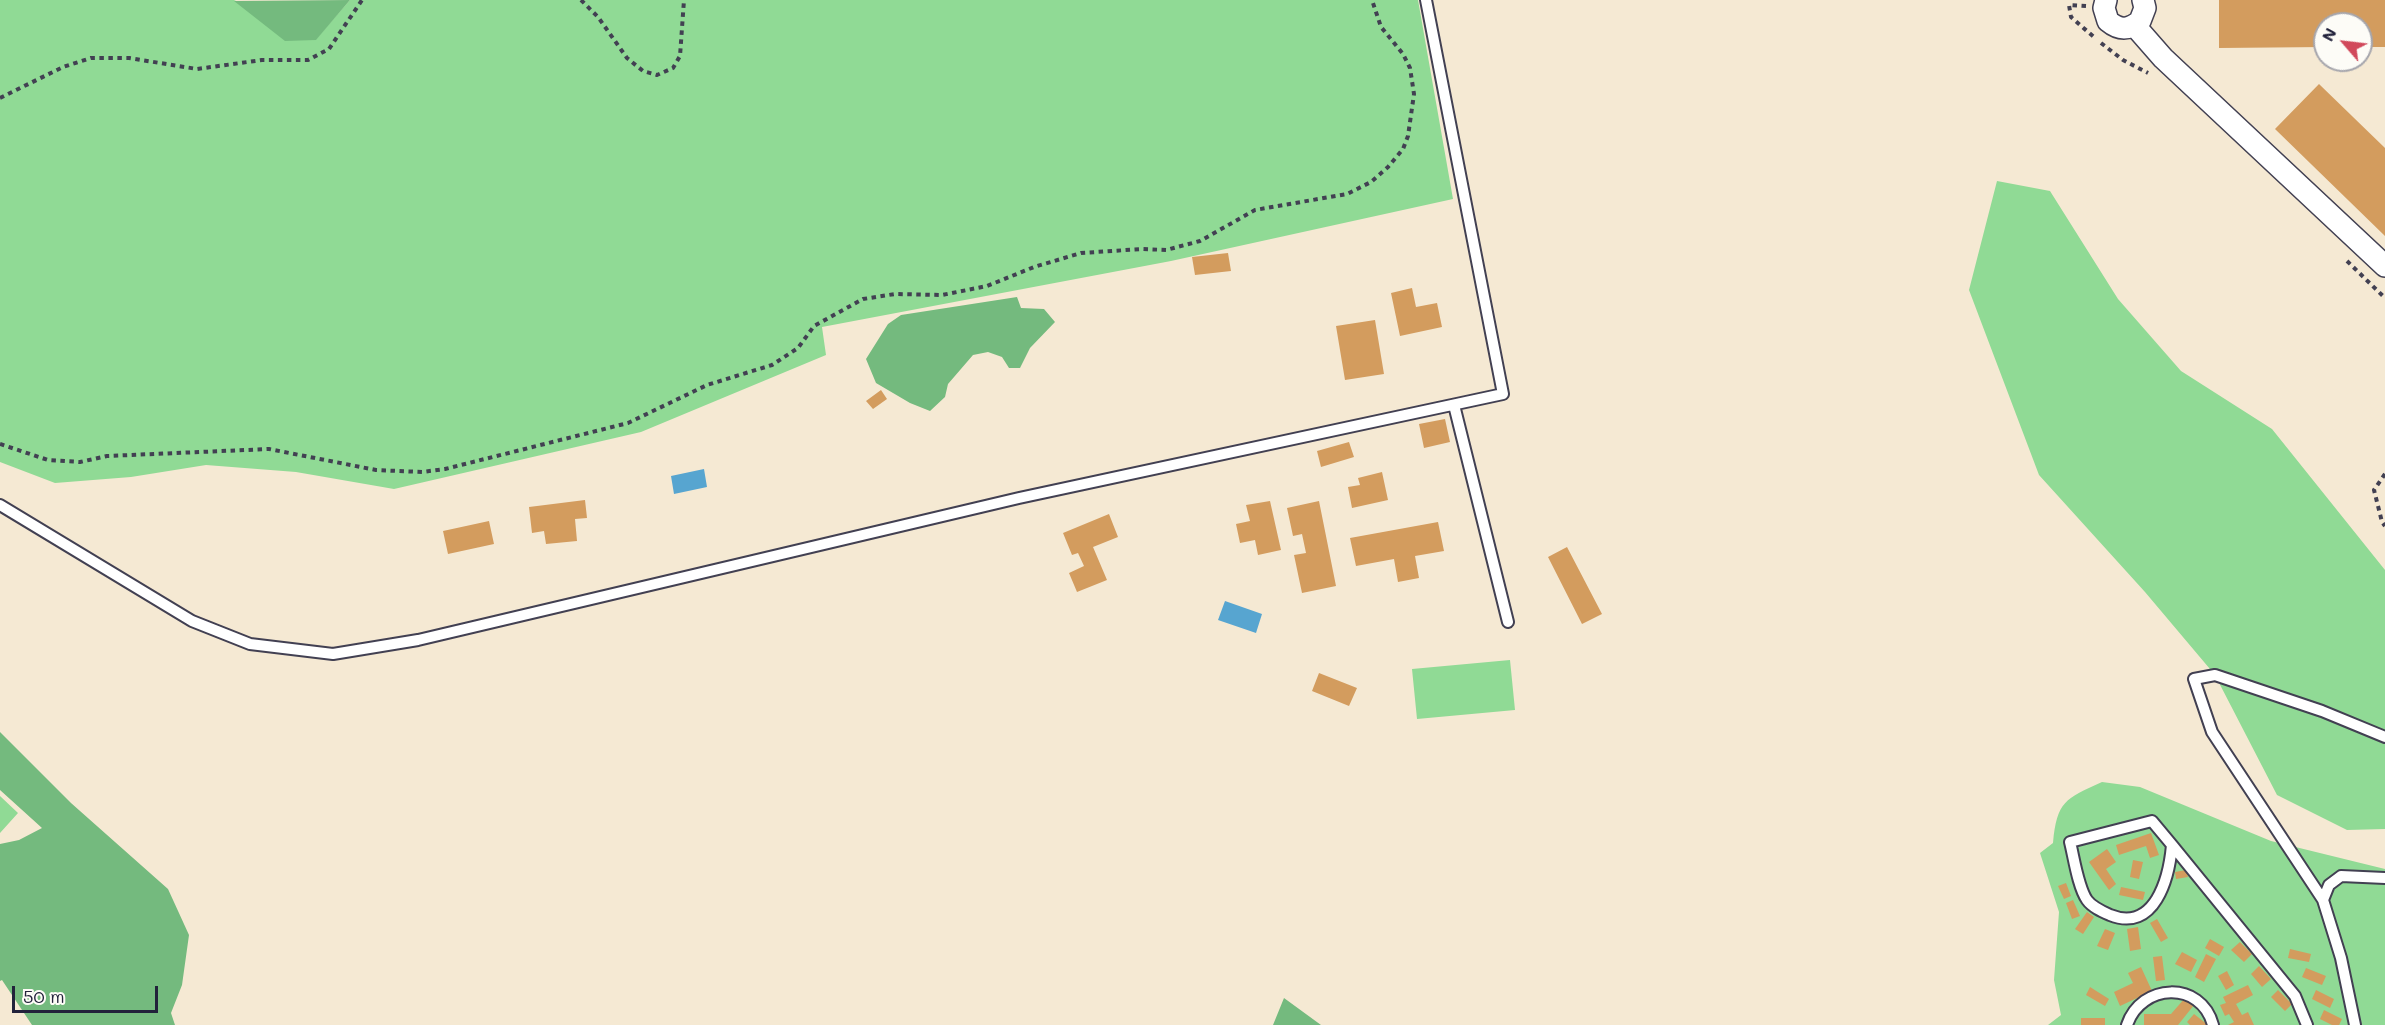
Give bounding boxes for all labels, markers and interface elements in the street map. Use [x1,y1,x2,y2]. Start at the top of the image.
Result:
north arrow [2313,12,2373,72]
text: N [2316,24,2341,45]
scale bar [15,974,160,1012]
text: 50 m [23,984,65,1008]

